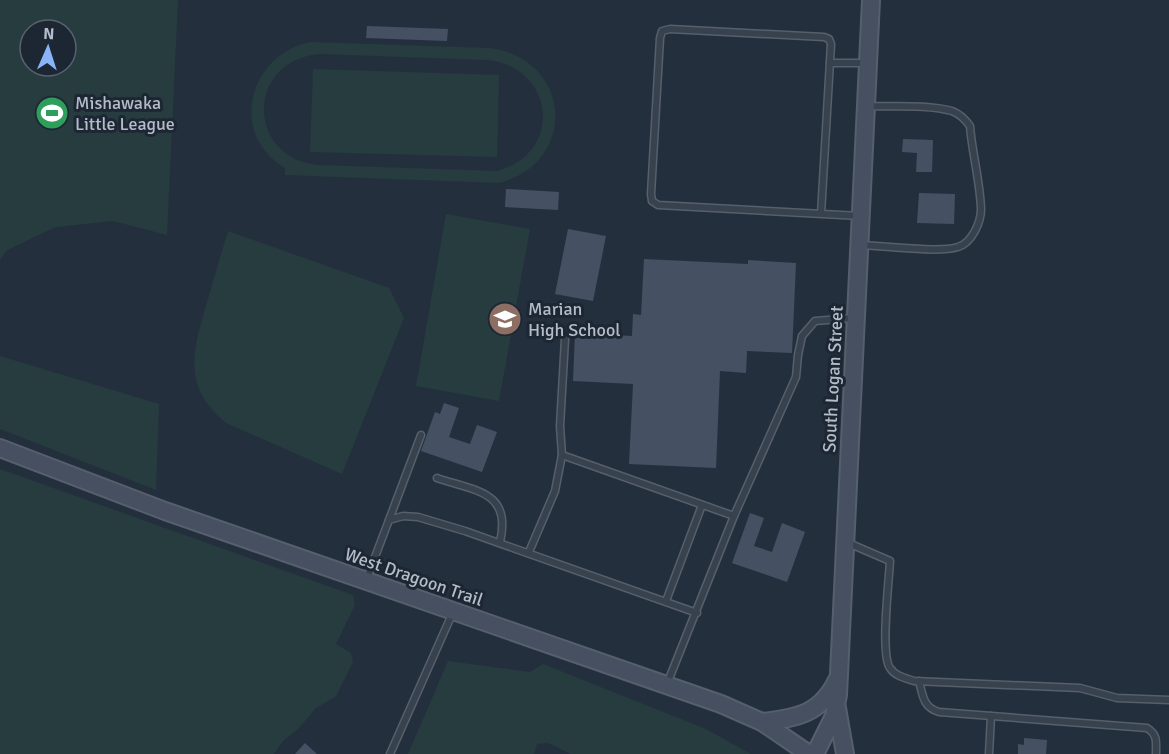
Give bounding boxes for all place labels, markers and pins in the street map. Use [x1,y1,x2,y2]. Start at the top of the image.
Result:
place label: Mishawaka Little League [75,92,175,135]
sports icon: Mishawaka Little League [34,95,70,131]
place label: Marian High School [528,298,621,341]
school or university icon: Marian High School [487,301,523,337]

